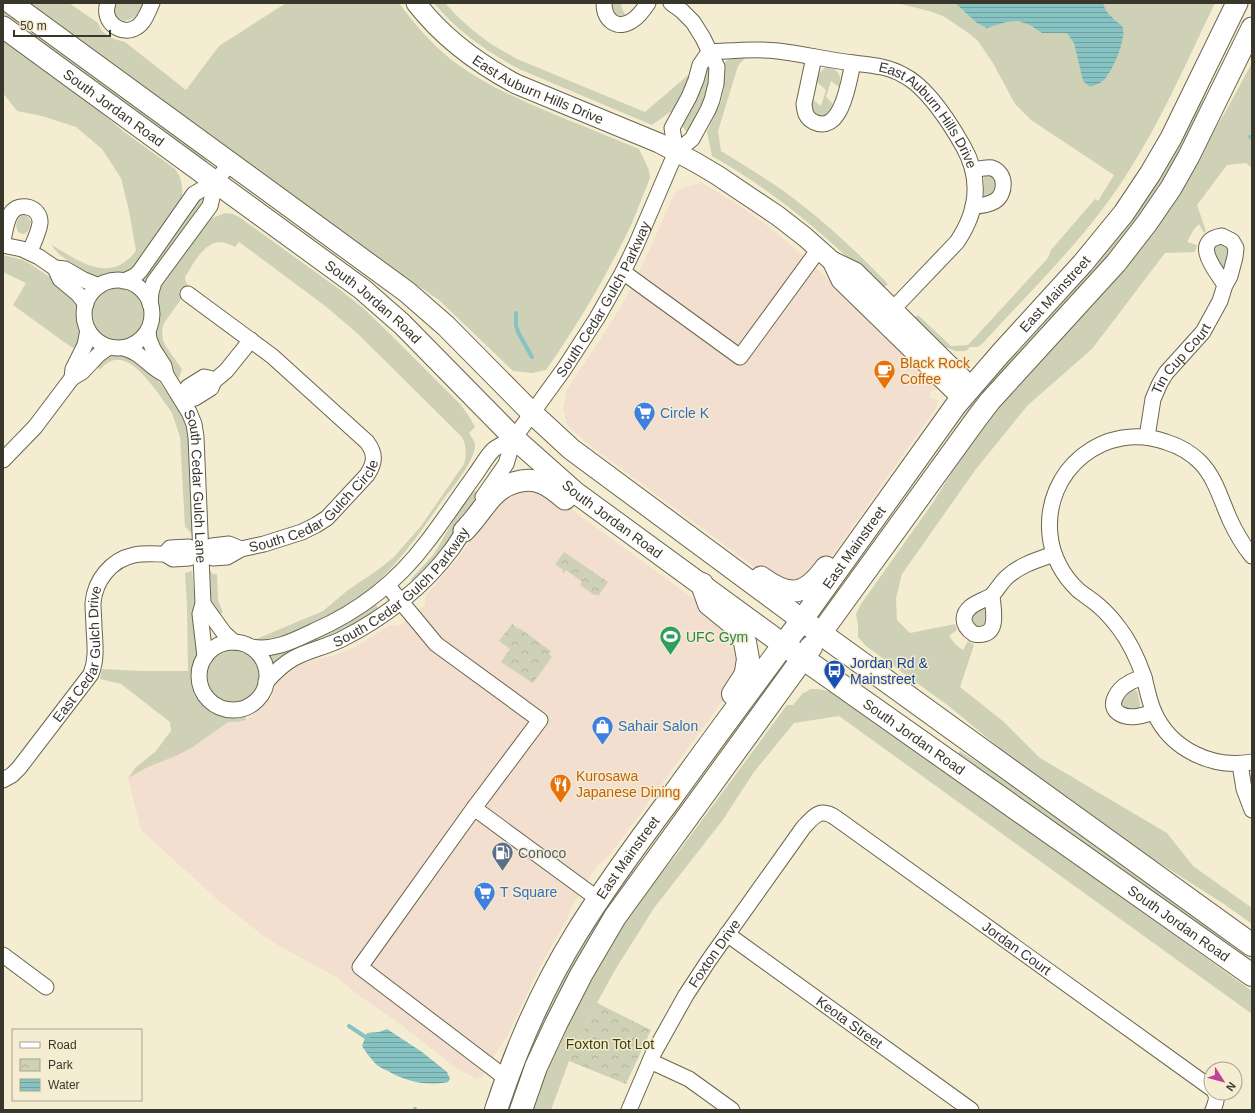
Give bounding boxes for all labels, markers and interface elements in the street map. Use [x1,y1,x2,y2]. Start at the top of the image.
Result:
scale bar [14,12,110,38]
text: 50 m [20,19,47,33]
street label: East Auburn Hills Drive [469,52,606,127]
street label: East Auburn Hills Drive [877,59,980,171]
street label: South Jordan Road [60,66,167,150]
street label: South Cedar Gulch Parkway [553,219,653,380]
street label: East Mainstreet [1016,253,1094,335]
street label: South Jordan Road [322,257,424,347]
street label: Tin Cup Court [1148,321,1214,397]
place label: Black Rock Coffee [900,355,971,387]
cafe icon: Black Rock Coffee [872,358,898,391]
supermarket icon: Circle K [631,400,657,433]
place label: Circle K [660,405,710,421]
street label: South Cedar Gulch Lane [181,407,209,564]
street label: South Cedar Gulch Circle [247,458,381,555]
street label: South Jordan Road [559,477,666,561]
street label: East Mainstreet [819,503,889,592]
street label: South Cedar Gulch Parkway [330,525,472,650]
street label: East Cedar Gulch Drive [49,583,105,725]
sports icon: UFC Gym [657,624,683,657]
place label: UFC Gym [686,629,748,645]
place label: Jordan Rd & Mainstreet [850,655,928,687]
bus stop icon: Jordan Rd & Mainstreet [822,658,848,691]
street label: South Jordan Road [860,695,968,778]
shop icon: Sahair Salon [590,713,616,746]
place label: Sahair Salon [618,718,698,734]
place label: Kurosawa Japanese Dining [576,768,680,800]
restaurant icon: Kurosawa Japanese Dining [548,771,574,804]
street label: East Mainstreet [593,813,663,902]
fuel station icon: Conoco [490,840,516,873]
place label: Conoco [518,845,566,861]
supermarket icon: T Square [471,879,497,912]
street label: South Jordan Road [1125,882,1233,965]
place label: T Square [500,884,558,900]
street label: Foxton Drive [685,916,744,990]
street label: Jordan Court [979,918,1054,978]
street label: Keota Street [813,993,886,1052]
legend [12,1029,142,1101]
park label: Foxton Tot Lot [566,1036,654,1052]
text: Road [48,1038,77,1052]
text: Park [48,1058,74,1072]
north arrow [1203,1061,1243,1101]
text: Water [48,1078,80,1092]
text: N [1224,1080,1238,1094]

